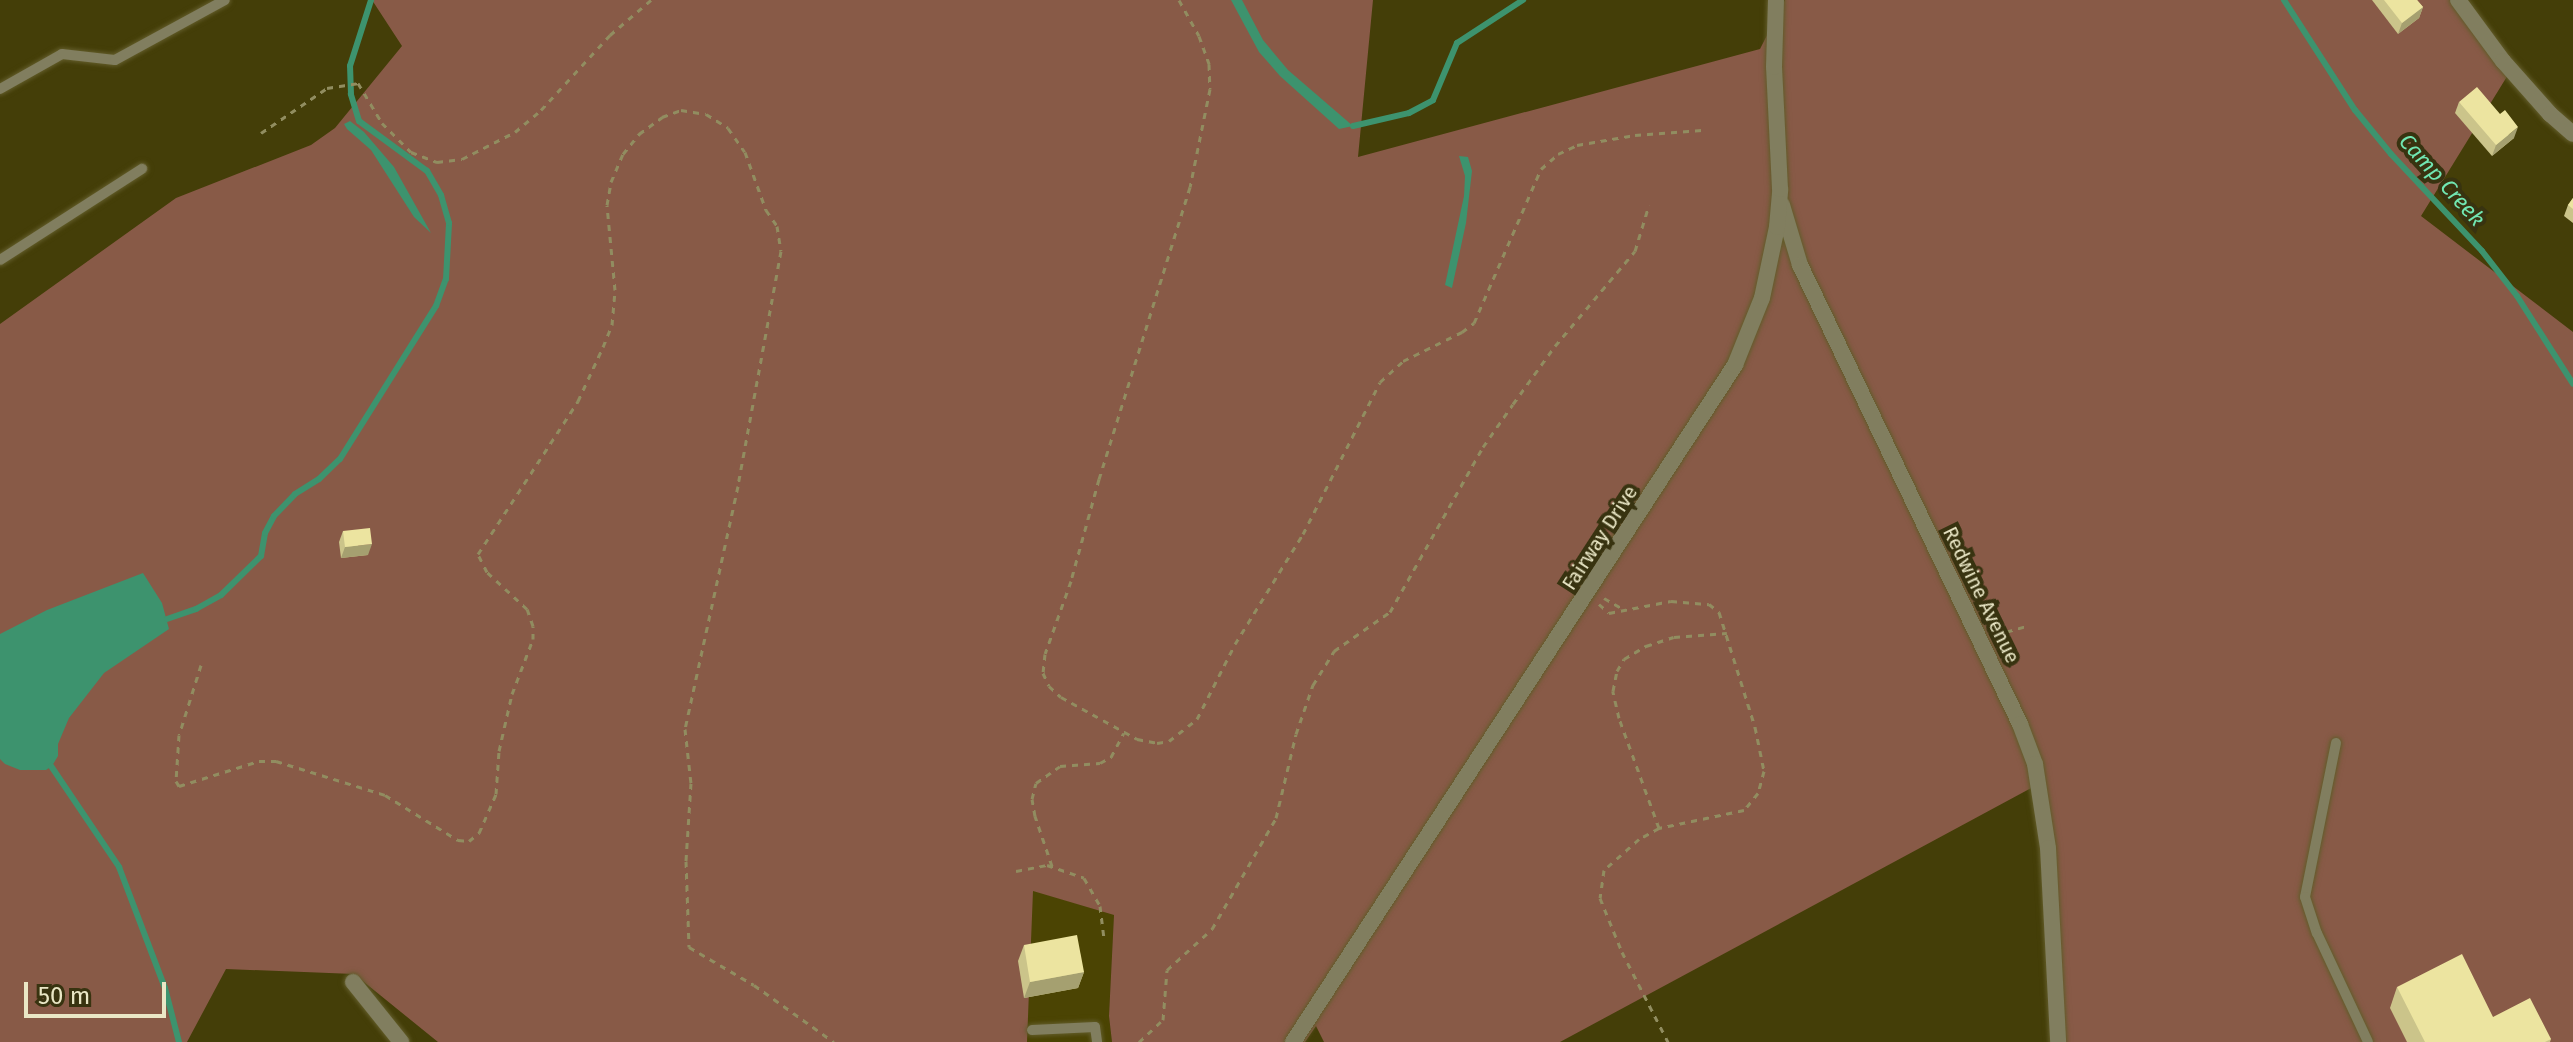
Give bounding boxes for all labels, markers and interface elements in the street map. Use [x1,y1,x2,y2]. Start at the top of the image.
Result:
water label: Camp Creek [2394,128,2490,232]
street label: Fairway Drive [1557,481,1643,595]
street label: Redwine Avenue [1938,523,2024,667]
scale bar [28,966,170,1016]
text: 50 m [38,982,90,1010]

